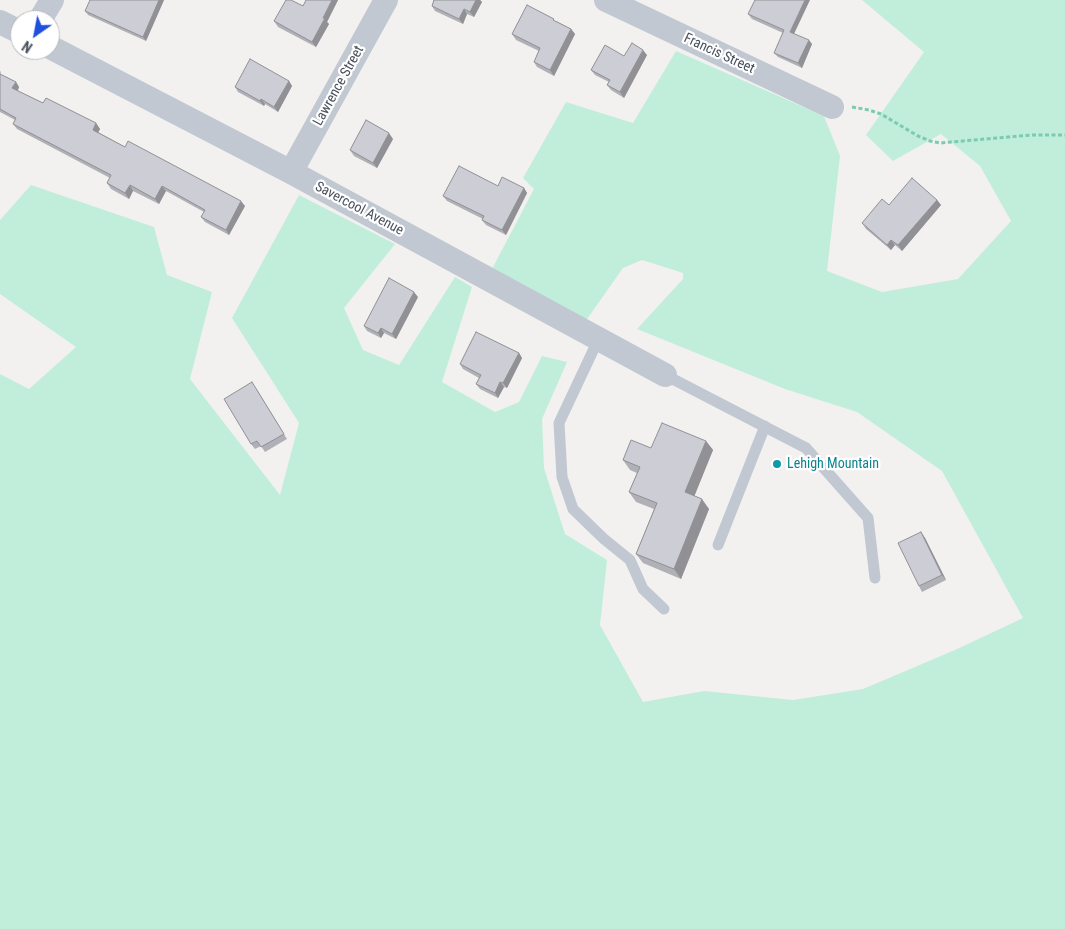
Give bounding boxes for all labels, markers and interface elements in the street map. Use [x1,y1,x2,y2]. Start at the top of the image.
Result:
north arrow [10,10,60,60]
street label: Francis Street [681,30,757,78]
text: N [19,38,35,56]
street label: Lawrence Street [310,43,368,129]
street label: Savercool Avenue [312,179,406,239]
place label: Lehigh Mountain [787,456,879,472]
marker: Lehigh Mountain [771,458,783,470]

